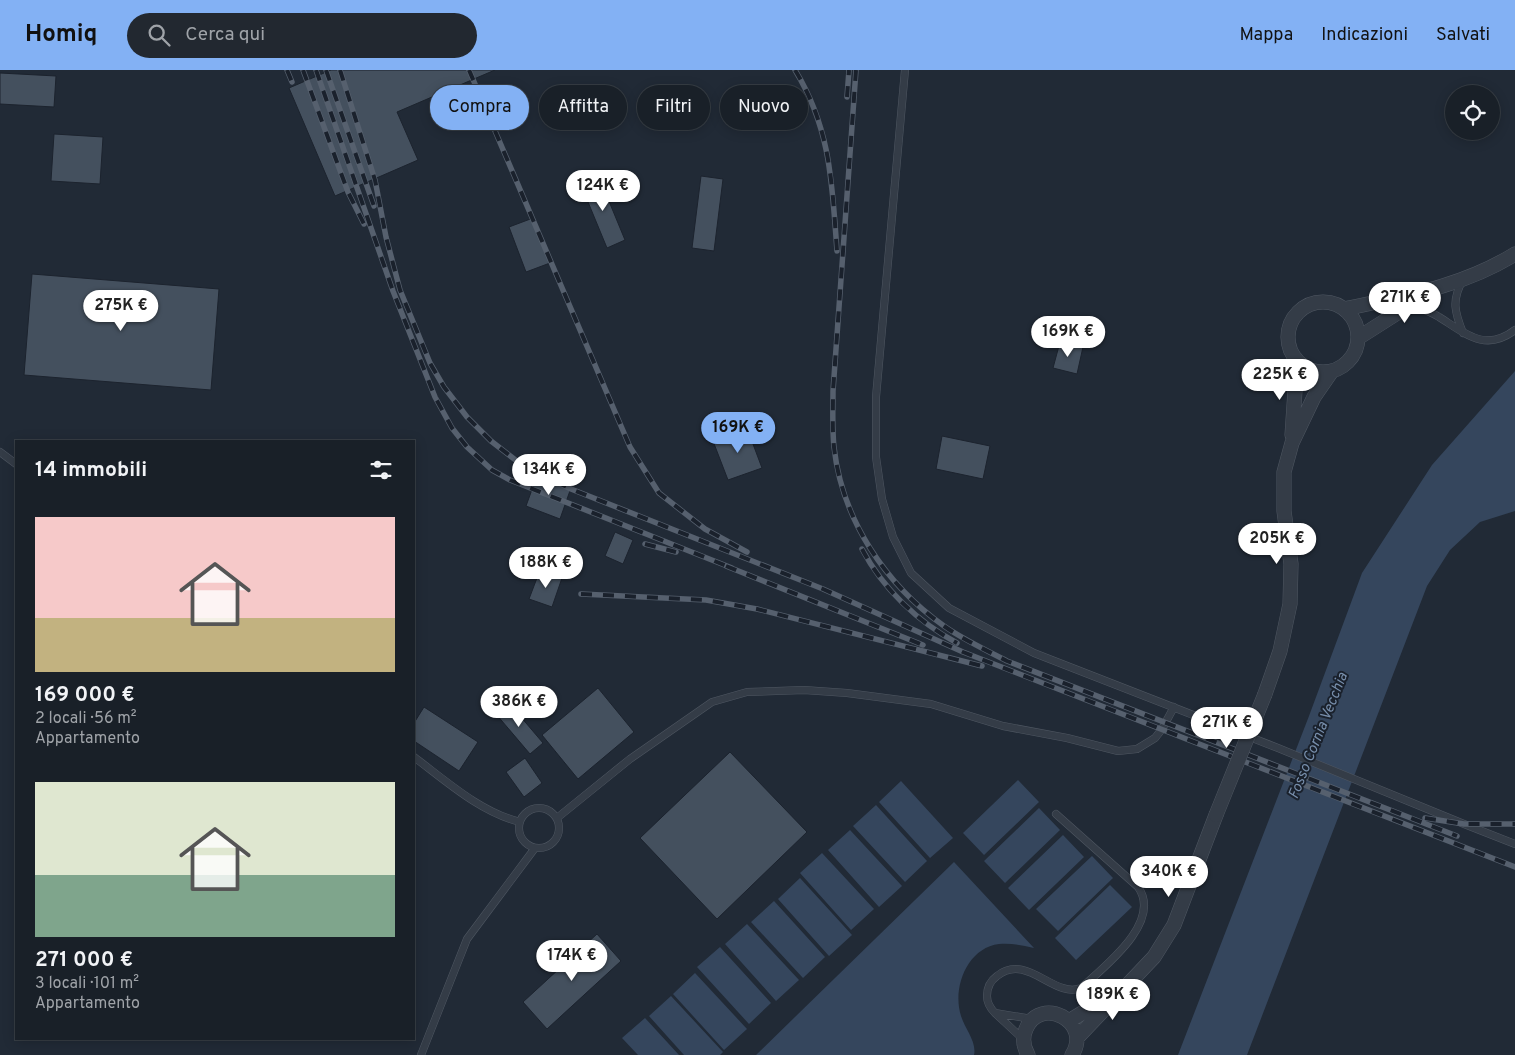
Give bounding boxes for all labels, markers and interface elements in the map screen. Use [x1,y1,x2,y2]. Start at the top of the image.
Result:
search box [127,13,477,58]
text: Homiq [25,20,97,50]
icon: search [145,21,173,49]
text: Cerca qui [185,23,265,47]
text: Mappa [1240,24,1293,47]
text: Indicazioni [1321,24,1408,47]
text: Salvati [1436,24,1490,47]
chip: Compra [430,85,529,130]
chip: Affitta [539,85,627,130]
chip: Filtri [637,85,710,130]
chip: Nuovo [720,85,808,130]
map controls [1445,85,1500,140]
button: locate [1445,85,1500,140]
pin: 124K € [562,170,644,212]
text: 124K € [577,176,629,196]
pin: 271K € [1364,282,1446,324]
text: 271K € [1380,288,1430,308]
pin: 275K € [80,290,162,332]
text: 275K € [94,296,148,316]
pin: 169K € [1027,316,1109,358]
text: 169K € [1042,322,1094,342]
pin: 225K € [1239,358,1321,401]
text: 225K € [1253,365,1307,385]
pin: 169K € [697,412,779,454]
text: 169K € [712,418,764,438]
pin: 134K € [508,454,590,496]
icon: filters [367,456,395,484]
text: 14 immobili [35,457,147,484]
text: 134K € [523,460,575,480]
pin: 205K € [1236,522,1318,565]
text: 205K € [1249,529,1305,549]
pin: 188K € [505,546,587,589]
icon: home [170,549,260,639]
text: 188K € [520,553,572,573]
water label: Fosso Cornia Vecchia [1285,670,1353,802]
text: 169 000 € [35,682,135,709]
pin: 386K € [478,686,560,728]
text: 386K € [492,692,546,712]
pin: 271K € [1186,706,1268,749]
text: 2 locali · 56 m² [35,709,137,729]
text: 271K € [1202,713,1252,733]
text: Appartamento [35,729,140,749]
icon: home [170,814,260,904]
pin: 340K € [1128,856,1210,898]
text: 340K € [1141,862,1197,882]
pin: 174K € [531,940,613,982]
text: 174K € [547,946,597,966]
text: 271 000 € [35,947,133,974]
text: 3 locali · 101 m² [35,974,139,994]
pin: 189K € [1072,978,1154,1021]
text: 189K € [1087,985,1139,1005]
text: Appartamento [35,994,140,1014]

